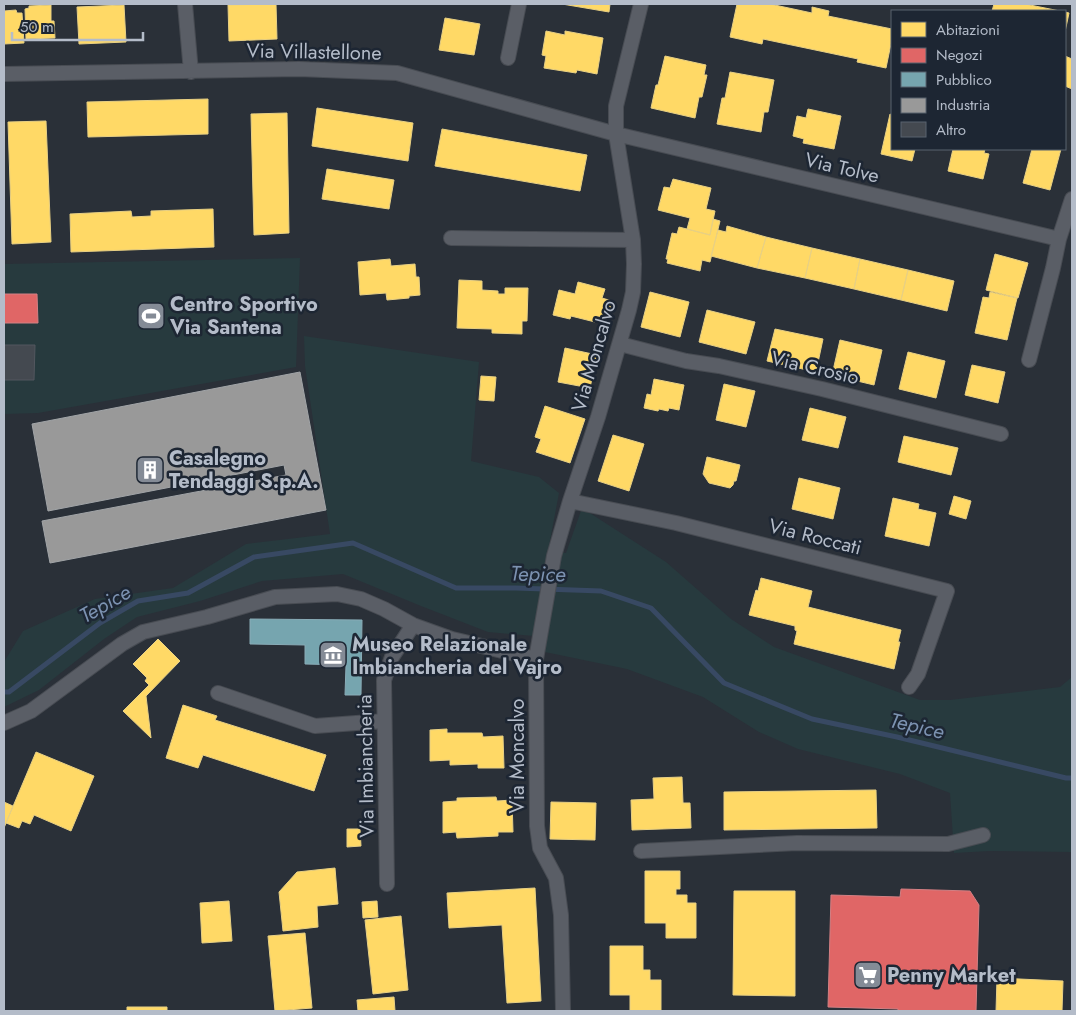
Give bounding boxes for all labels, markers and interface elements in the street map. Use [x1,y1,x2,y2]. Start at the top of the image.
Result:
scale bar [12,10,144,42]
legend [891,10,1066,150]
text: 50 m [20,16,54,38]
text: Abitazioni [936,19,1000,41]
street label: Via Villastellone [246,36,382,68]
text: Negozi [936,44,983,66]
text: Pubblico [936,69,992,91]
text: Industria [936,94,990,116]
text: Altro [936,119,966,141]
street label: Via Tolve [802,145,882,191]
place label: Centro Sportivo Via Santena [169,290,318,342]
street label: Via Moncalvo [564,297,624,415]
sports icon: Centro Sportivo Via Santena [136,301,166,331]
street label: Via Crosio [768,344,862,392]
place label: Casalegno Tendaggi S.p.A. [169,444,319,496]
building icon: Casalegno Tendaggi S.p.A. [135,455,165,485]
street label: Via Roccati [765,511,865,563]
water label: Tepice [510,559,566,589]
water label: Tepice [74,577,137,631]
place label: Museo Relazionale Imbiancheria del Vajro [352,630,562,682]
museum icon: Museo Relazionale Imbiancheria del Vajro [318,640,348,670]
street label: Via Imbiancheria [350,694,382,838]
street label: Via Moncalvo [503,699,532,813]
water label: Tepice [887,705,948,747]
supermarket icon: Penny Market [853,960,883,990]
place label: Penny Market [887,961,1016,990]

